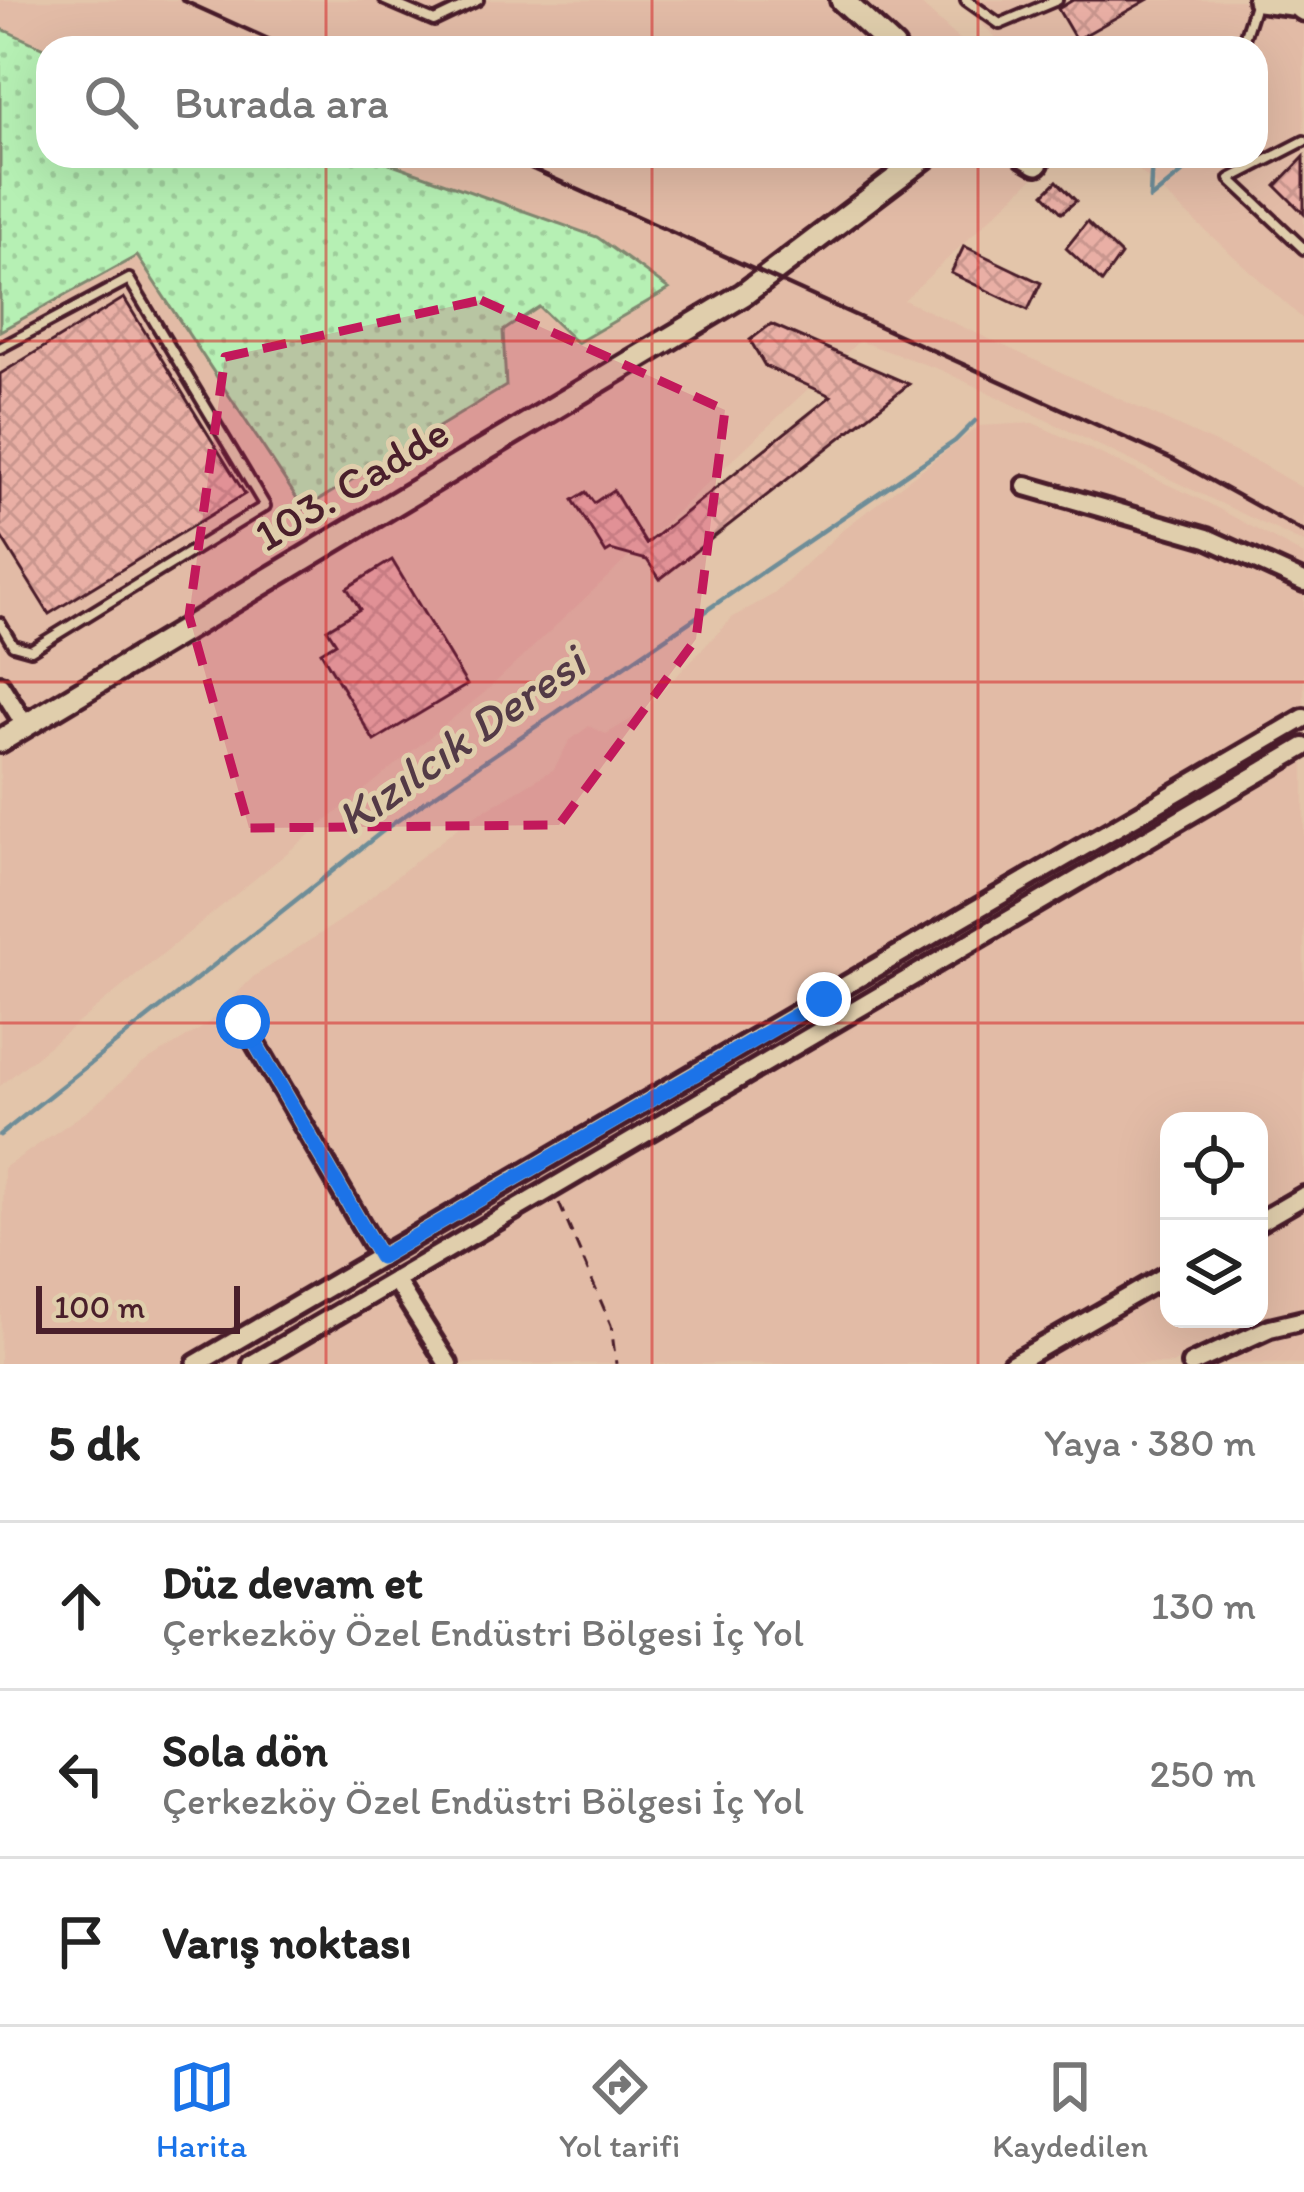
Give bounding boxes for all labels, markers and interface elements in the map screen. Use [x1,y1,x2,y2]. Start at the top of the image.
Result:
search box [36,36,1268,168]
icon: search [78,69,144,135]
text: Burada ara [174,75,389,129]
street label: 103. Cadde [244,404,458,562]
water label: Kızılcık Deresi [325,630,599,847]
route end [797,972,851,1026]
route start [216,995,270,1049]
map controls [1160,1112,1268,1328]
button: locate [1160,1112,1268,1220]
button: layers [1160,1220,1268,1328]
scale bar [36,1280,240,1333]
text: 100 m [54,1287,145,1326]
text: 5 dk [48,1412,140,1473]
text: Yaya · 380 m [1044,1419,1256,1466]
text: Düz devam et [162,1555,423,1609]
icon: ahead [48,1573,114,1639]
text: 130 m [1151,1582,1256,1629]
text: Çerkezköy Özel Endüstri Bölgesi İç Yol [162,1609,804,1656]
text: Sola dön [162,1723,328,1777]
icon: left [48,1741,114,1807]
text: 250 m [1149,1750,1256,1797]
text: Çerkezköy Özel Endüstri Bölgesi İç Yol [162,1777,804,1824]
icon: arrive [48,1909,114,1975]
text: Varış noktası [162,1915,411,1969]
tab: Harita [156,2054,247,2165]
tab: Yol tarifi [559,2054,680,2165]
tab: Kaydedilen [992,2054,1148,2165]

